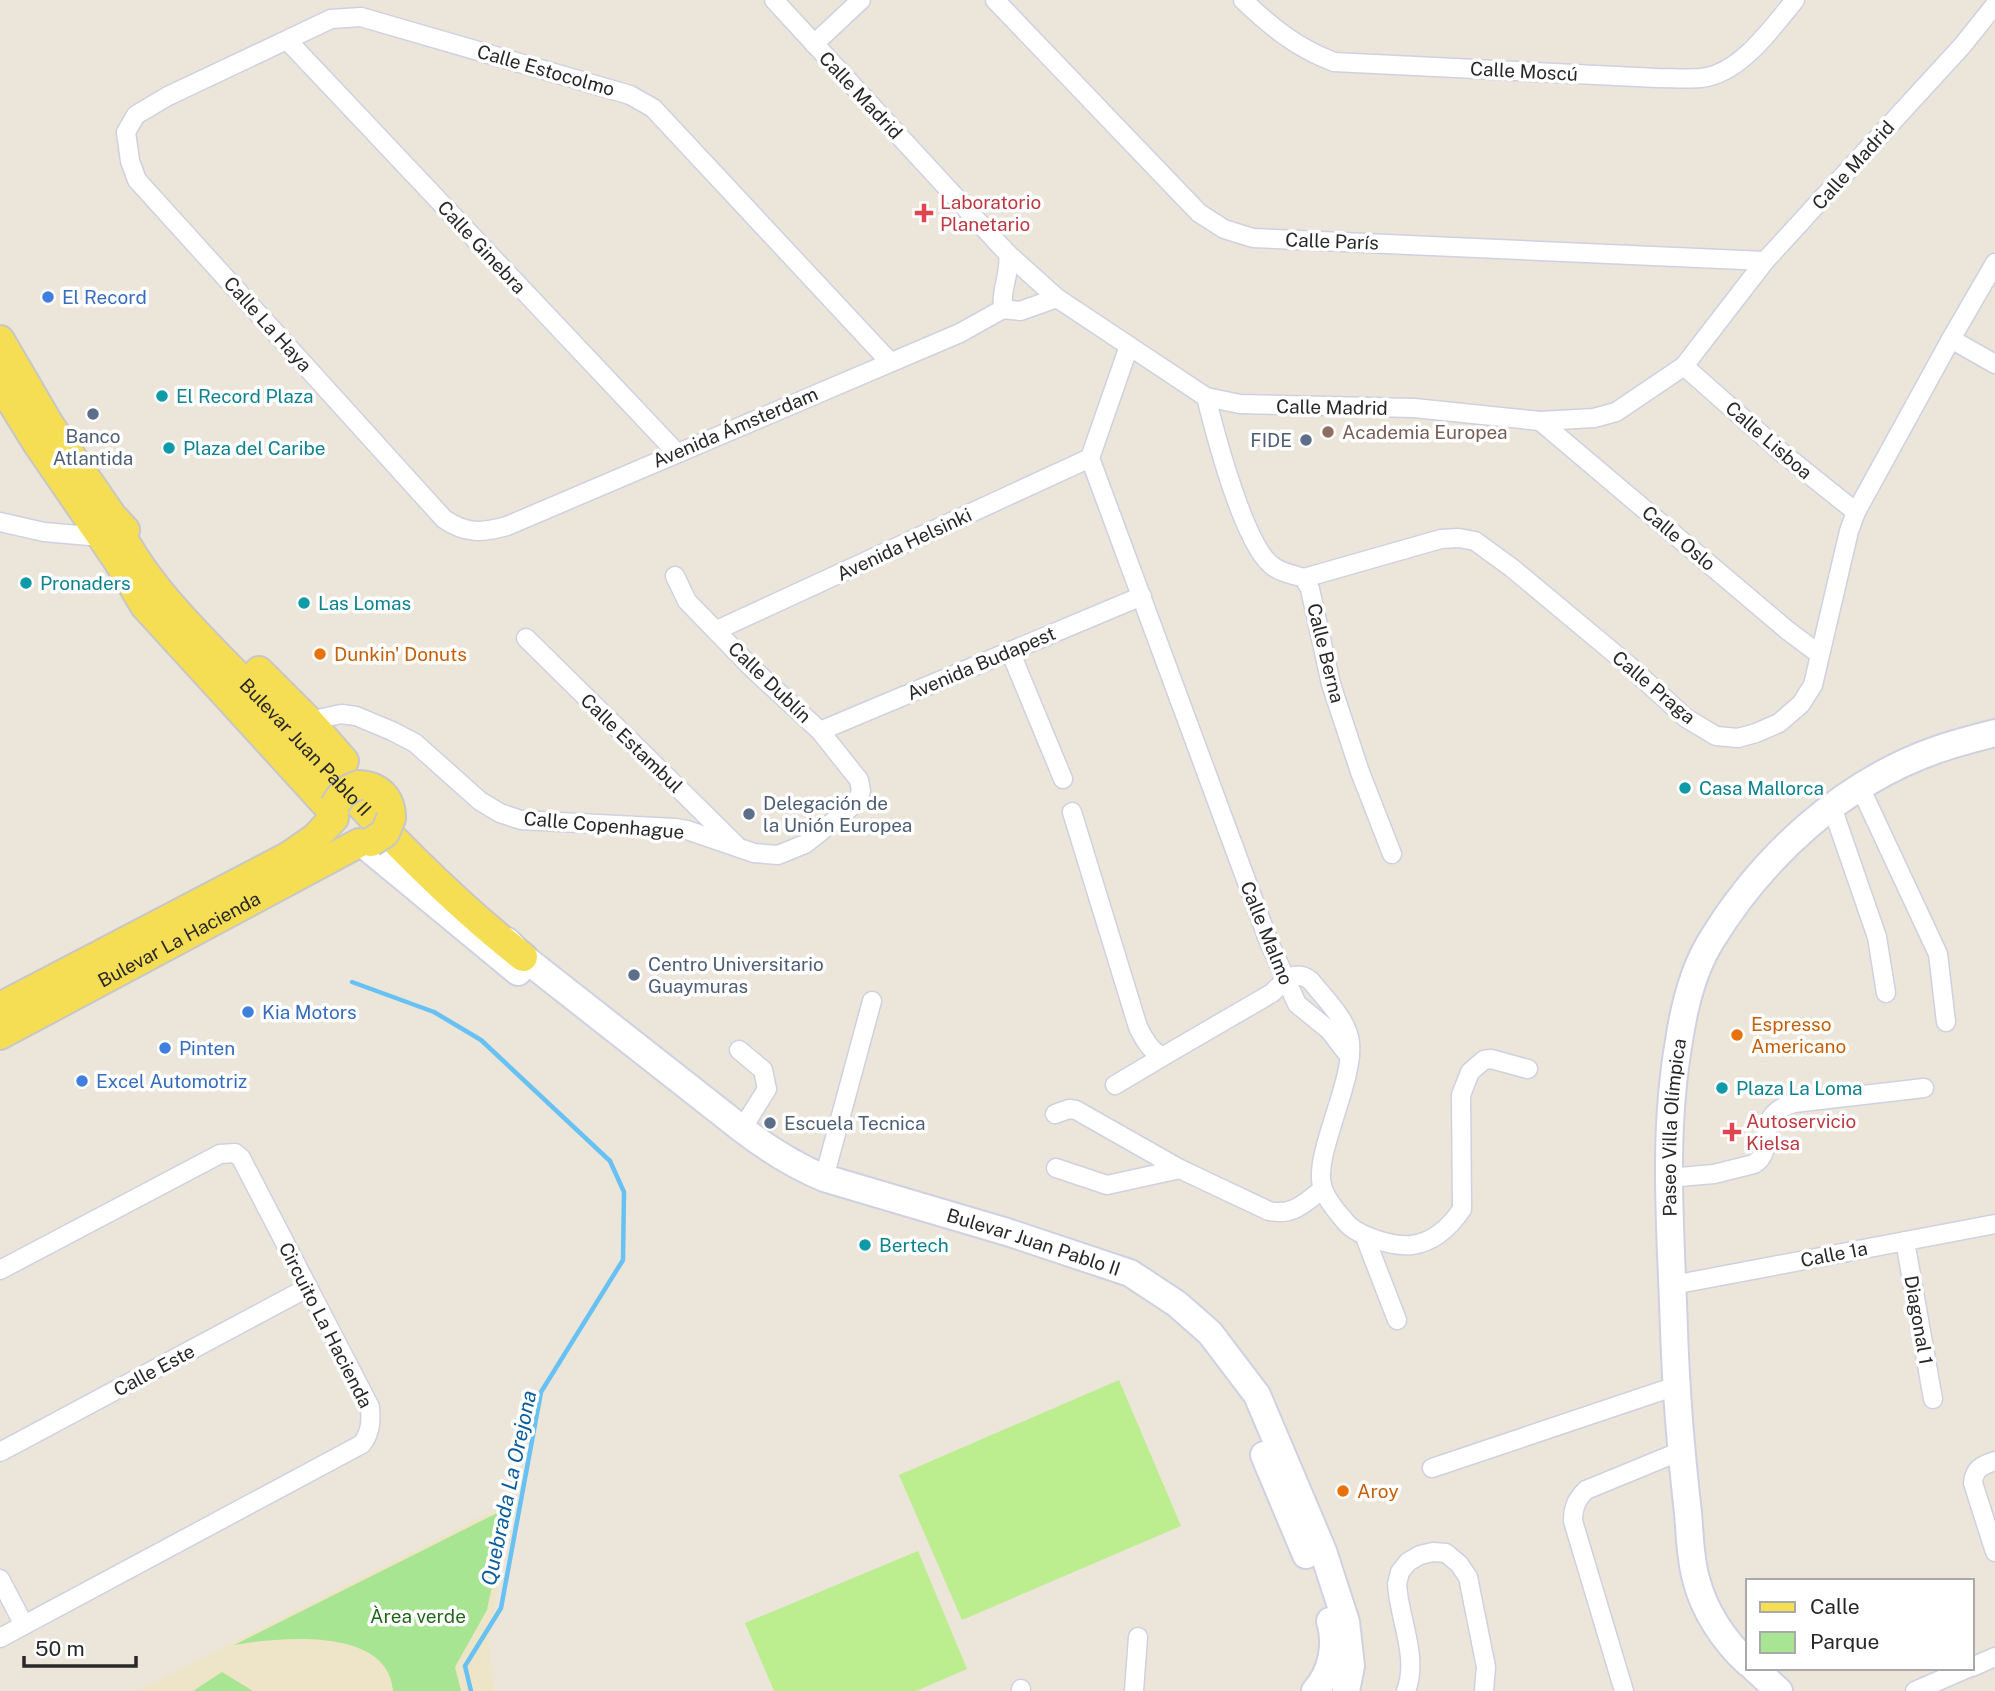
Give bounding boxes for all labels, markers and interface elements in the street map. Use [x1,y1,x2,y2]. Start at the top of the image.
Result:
street label: Calle Estocolmo [475,40,617,100]
street label: Calle Madrid [815,47,907,143]
street label: Calle Moscú [1470,57,1578,85]
street label: Calle Madrid [1807,116,1899,214]
place label: Laboratorio Planetario [940,191,1041,235]
street label: Calle Ginebra [433,196,531,298]
marker: Laboratorio Planetario [914,203,934,223]
street label: Calle París [1285,228,1379,254]
street label: Calle La Haya [220,272,316,376]
place label: El Record [62,286,147,308]
marker: El Record [40,289,56,305]
street label: Avenida Ámsterdam [649,382,821,472]
place label: El Record Plaza [176,385,313,407]
marker: El Record Plaza [154,388,170,404]
street label: Calle Madrid [1276,395,1388,419]
street label: Calle Lisboa [1721,397,1817,483]
marker: Banco Atlantida [85,406,101,422]
place label: Academia Europea [1342,421,1508,443]
marker: Academia Europea [1320,424,1336,440]
place label: Banco Atlantida [53,425,133,469]
place label: FIDE [1250,429,1292,451]
marker: FIDE [1298,432,1314,448]
place label: Plaza del Caribe [183,437,326,459]
marker: Plaza del Caribe [161,440,177,456]
street label: Calle Oslo [1638,501,1720,575]
street label: Avenida Helsinki [833,503,975,585]
place label: Pronaders [40,572,131,594]
marker: Pronaders [18,575,34,591]
place label: Las Lomas [318,592,411,614]
marker: Las Lomas [296,595,312,611]
street label: Calle Berna [1303,601,1349,705]
street label: Avenida Budapest [904,622,1058,704]
street label: Calle Dublín [724,637,816,727]
place label: Dunkin' Donuts [334,643,467,665]
marker: Dunkin' Donuts [312,646,328,662]
street label: Calle Praga [1608,646,1700,728]
street label: Bulevar Juan Pablo II [235,674,376,820]
street label: Calle Estambul [577,689,687,797]
place label: Casa Mallorca [1699,777,1824,799]
marker: Casa Mallorca [1677,780,1693,796]
place label: Delegación de la Unión Europea [763,792,912,836]
marker: Delegación de la Unión Europea [741,806,757,822]
street label: Calle Copenhague [523,807,685,843]
street label: Calle Malmo [1236,878,1298,988]
street label: Bulevar La Hacienda [94,887,264,992]
place label: Centro Universitario Guaymuras [648,953,824,997]
marker: Centro Universitario Guaymuras [626,967,642,983]
place label: Kia Motors [262,1001,357,1023]
marker: Kia Motors [240,1004,256,1020]
place label: Espresso Americano [1751,1013,1846,1057]
marker: Espresso Americano [1729,1027,1745,1043]
place label: Pinten [179,1037,235,1059]
street label: Paseo Villa Olímpica [1658,1037,1690,1217]
marker: Pinten [157,1040,173,1056]
place label: Excel Automotriz [96,1070,247,1092]
marker: Excel Automotriz [74,1073,90,1089]
place label: Plaza La Loma [1736,1077,1863,1099]
marker: Plaza La Loma [1714,1080,1730,1096]
place label: Autoservicio Kielsa [1746,1110,1856,1154]
place label: Escuela Tecnica [784,1112,925,1134]
marker: Escuela Tecnica [762,1115,778,1131]
marker: Autoservicio Kielsa [1724,1124,1740,1140]
street label: Bulevar Juan Pablo II [944,1204,1123,1280]
place label: Bertech [879,1234,949,1256]
marker: Bertech [857,1237,873,1253]
street label: Calle 1a [1799,1237,1869,1271]
street label: Circuito La Hacienda [275,1238,377,1412]
street label: Diagonal 1 [1900,1274,1938,1366]
street label: Calle Este [110,1340,198,1400]
water label: Quebrada La Orejona [476,1388,541,1588]
place label: Aroy [1357,1480,1399,1502]
marker: Aroy [1335,1483,1351,1499]
legend [1746,1579,1974,1670]
text: Calle [1810,1594,1860,1619]
park label: Àrea verde [370,1605,466,1627]
scale bar [24,1624,136,1668]
text: Parque [1810,1629,1879,1654]
text: 50 m [35,1636,85,1661]

